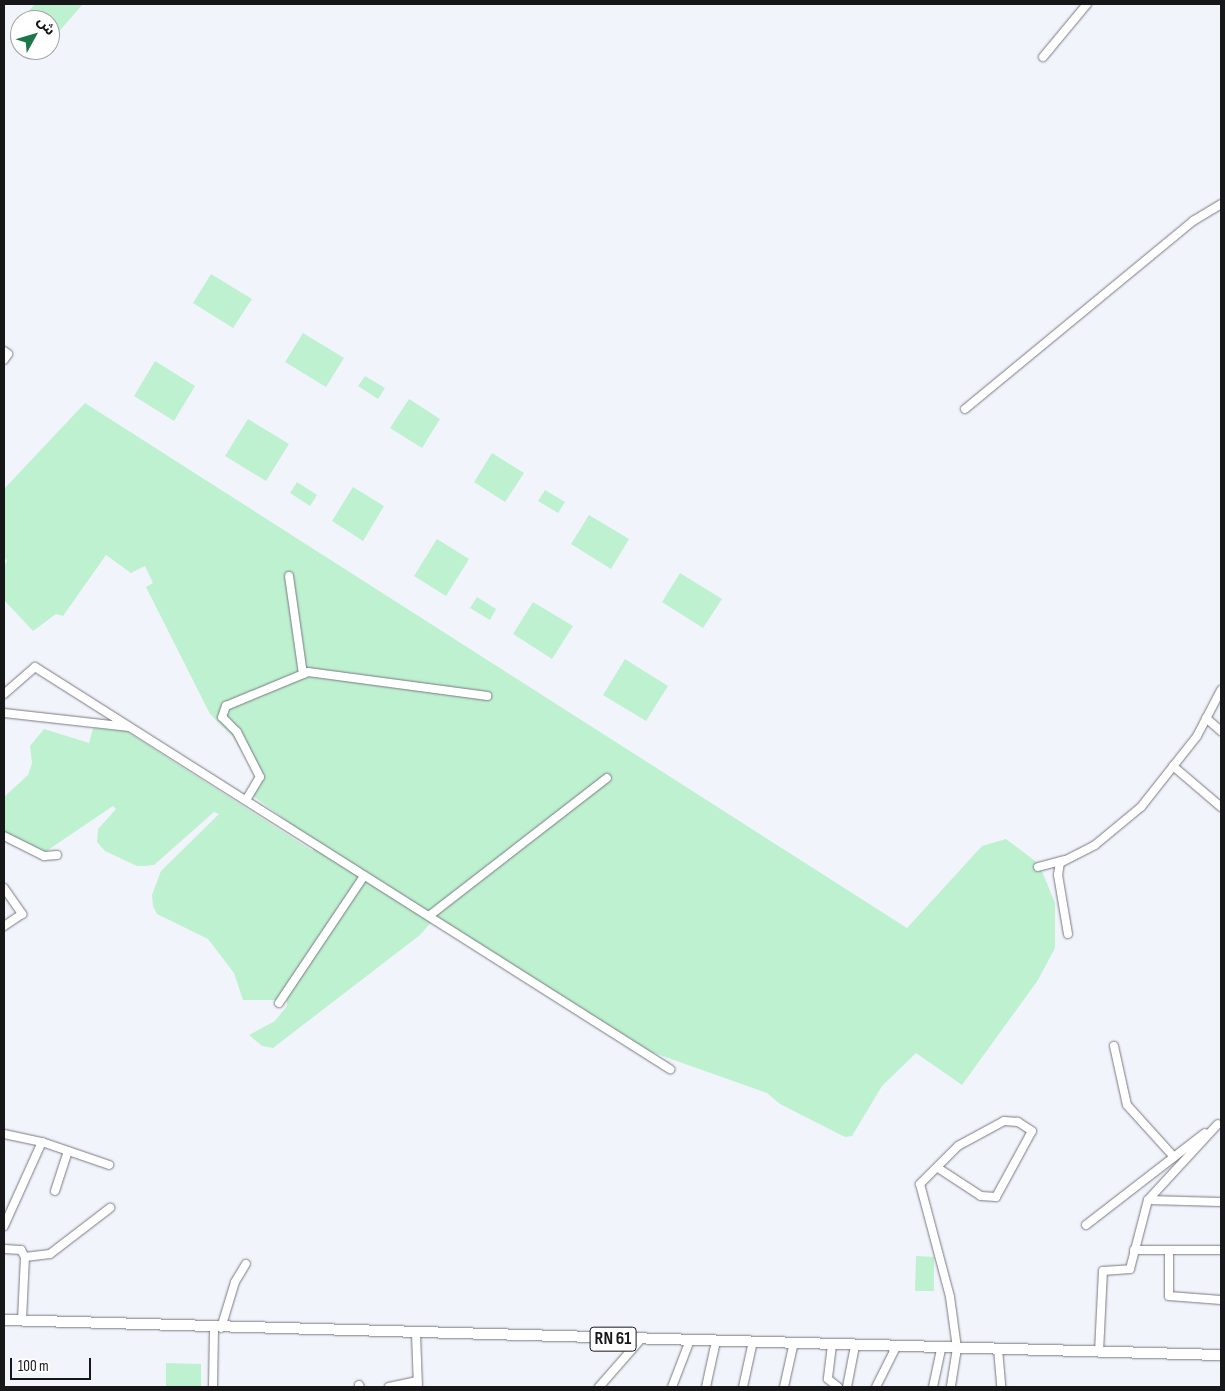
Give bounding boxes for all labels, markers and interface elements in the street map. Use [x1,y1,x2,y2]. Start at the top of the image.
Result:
north arrow [10,10,60,60]
text: ش [34,13,59,39]
road number: RN 61 [589,1324,637,1355]
scale bar [12,1348,94,1380]
text: 100 m [18,1357,49,1376]

